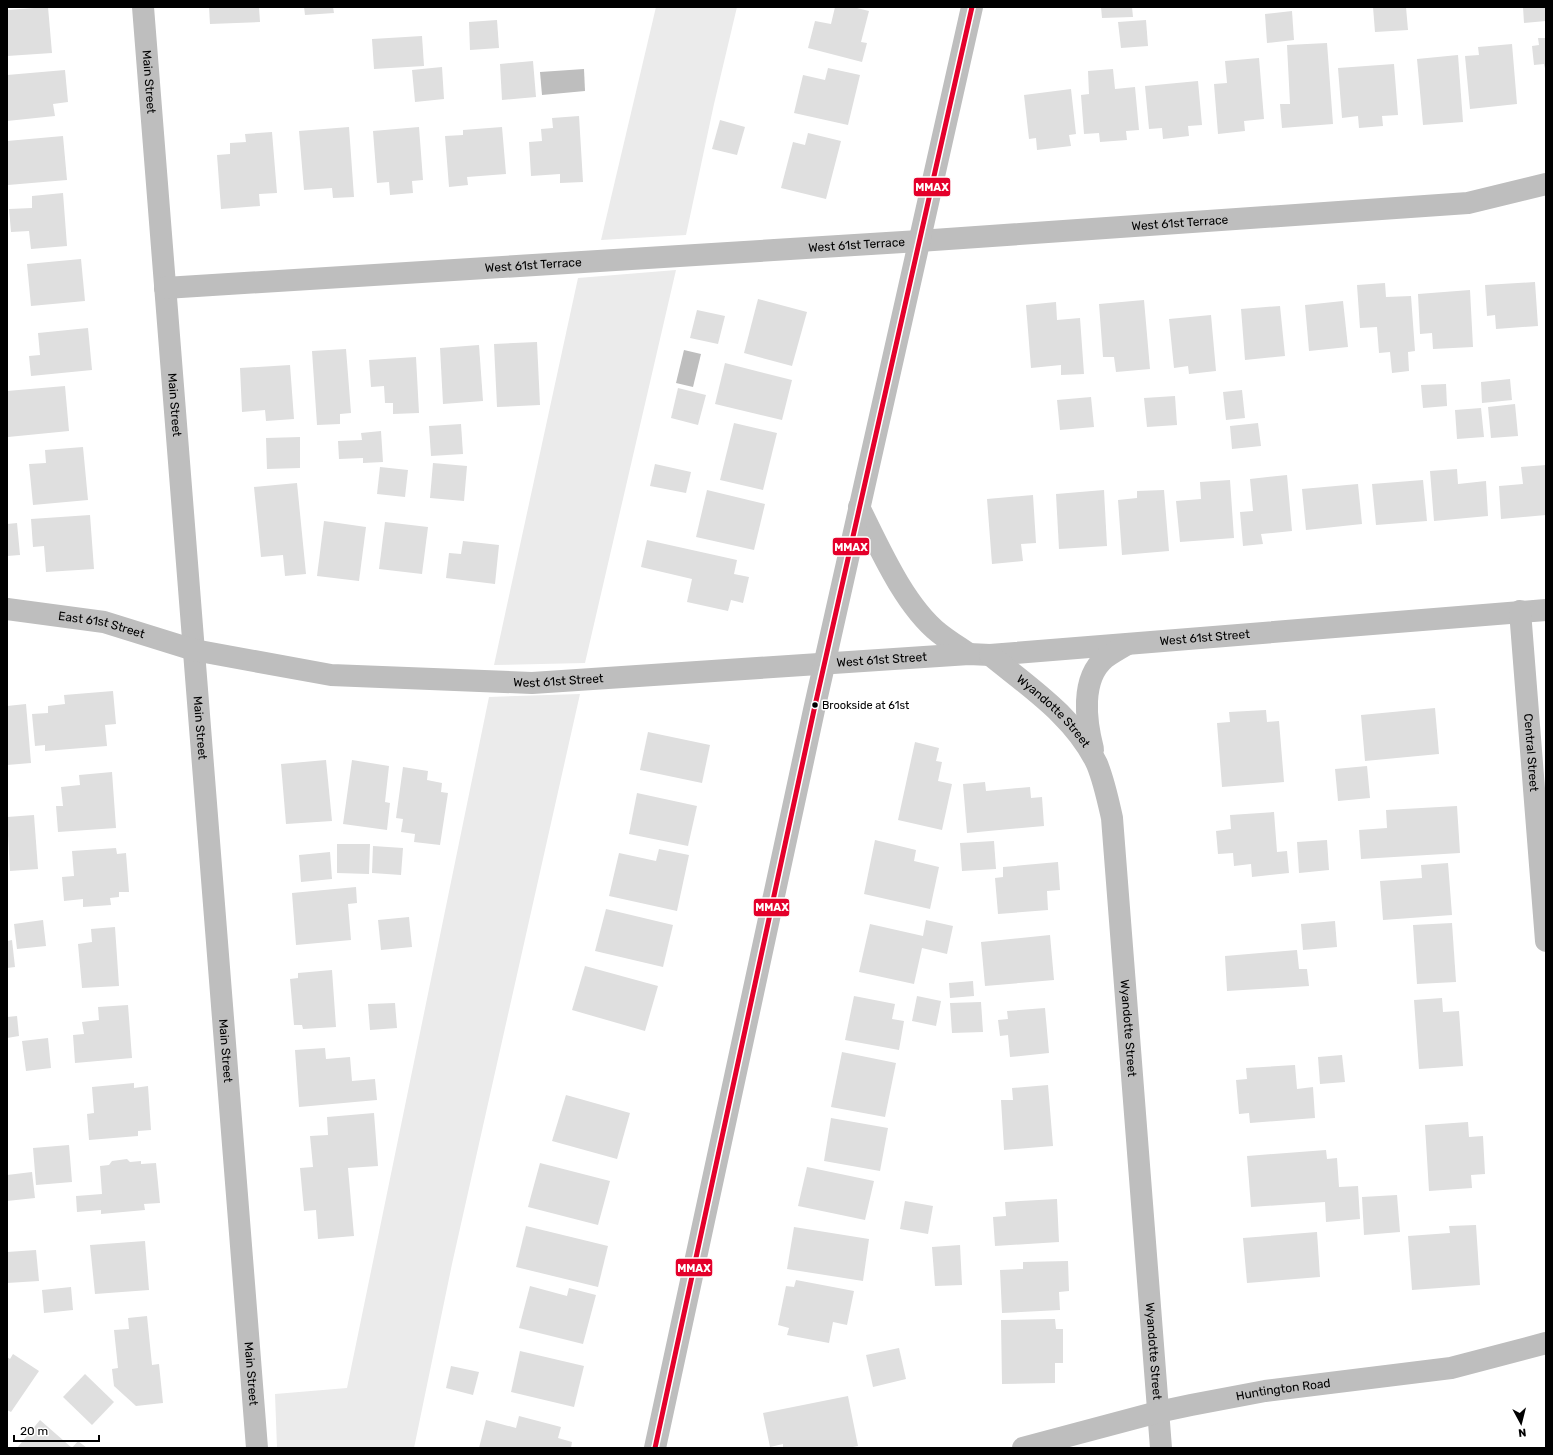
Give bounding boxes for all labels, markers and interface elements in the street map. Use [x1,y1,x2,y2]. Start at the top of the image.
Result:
street label: Main Street [139,49,158,115]
line badge: MMAX [913,177,951,197]
text: MMAX [915,181,949,194]
street label: West 61st Terrace [1131,213,1229,233]
street label: West 61st Terrace [808,235,906,255]
street label: West 61st Terrace [484,255,582,275]
street label: Main Street [165,372,184,438]
line badge: MMAX [832,537,870,556]
text: MMAX [834,541,868,554]
street label: East 61st Street [57,609,147,641]
street label: West 61st Street [1159,627,1251,648]
street label: West 61st Street [836,650,928,670]
street label: West 61st Street [513,671,604,690]
street label: Wyandotte Street [1014,672,1093,750]
street label: Main Street [191,695,210,761]
place label: Brookside at 61st [822,699,910,712]
marker: Brookside at 61st [810,700,820,710]
street label: Central Street [1521,713,1541,792]
line badge: MMAX [753,898,790,917]
text: MMAX [755,901,789,914]
street label: Wyandotte Street [1118,979,1139,1078]
street label: Main Street [216,1018,235,1084]
line badge: MMAX [675,1258,713,1277]
text: MMAX [677,1262,711,1275]
street label: Wyandotte Street [1143,1302,1164,1401]
street label: Main Street [242,1341,261,1407]
street label: Huntington Road [1235,1376,1331,1403]
north arrow [1501,1403,1541,1443]
scale bar [14,1417,99,1443]
text: 20 m [20,1424,48,1438]
text: N [1517,1425,1527,1439]

